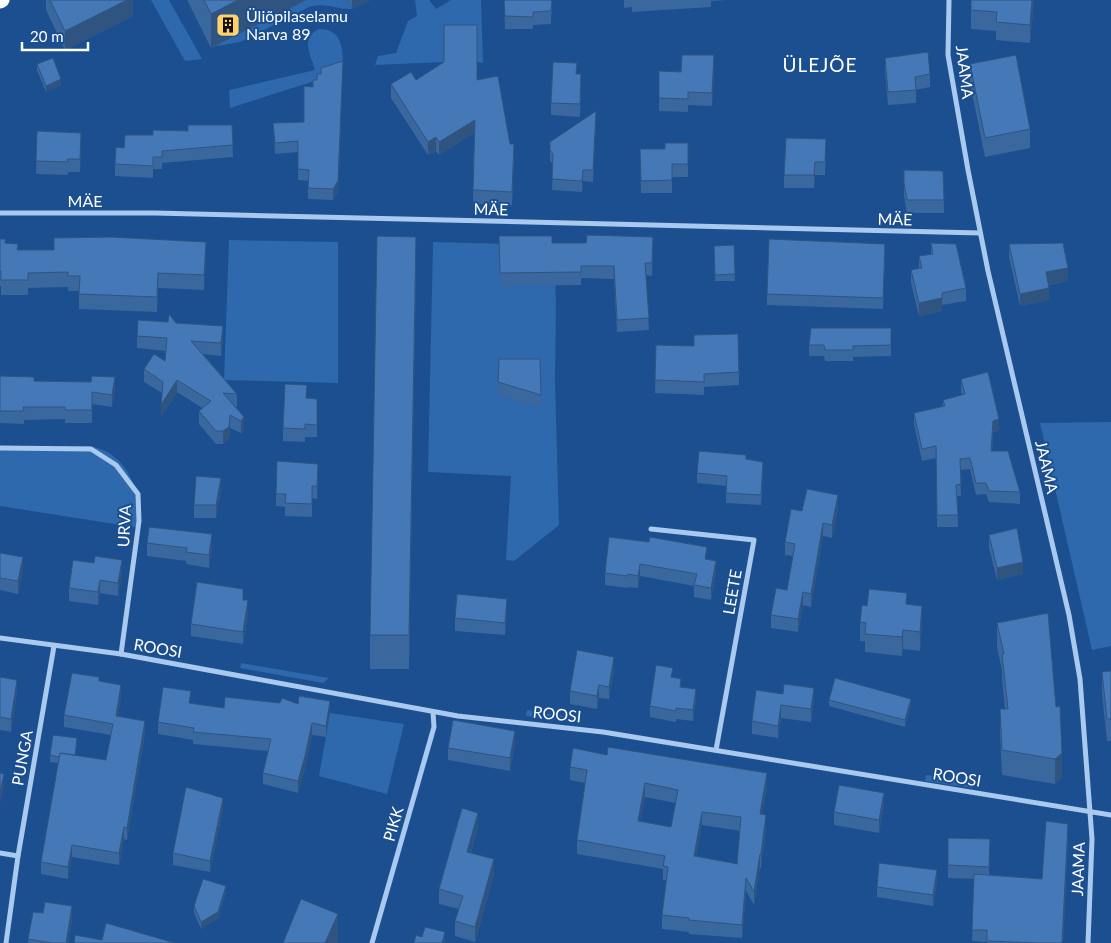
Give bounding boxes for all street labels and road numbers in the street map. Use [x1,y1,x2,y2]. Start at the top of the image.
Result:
street label: JAAMA [953,44,978,100]
street label: MÄE [68,191,102,210]
street label: MÄE [473,199,509,218]
street label: MÄE [877,209,913,228]
street label: JAAMA [1032,438,1063,495]
street label: URVA [113,504,134,548]
street label: LEETE [718,568,745,616]
street label: ROOSI [132,634,184,661]
street label: ROOSI [532,702,582,725]
street label: PUNGA [7,729,36,787]
street label: ROOSI [932,763,983,790]
street label: PIKK [379,804,407,843]
street label: JAAMA [1067,842,1088,896]

